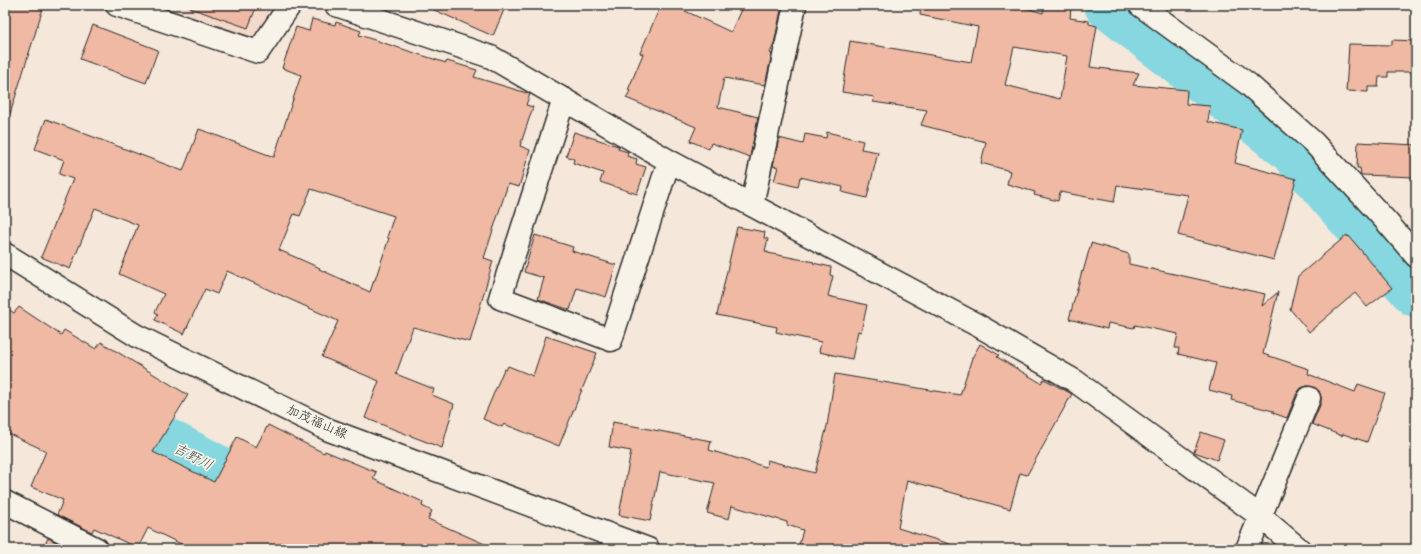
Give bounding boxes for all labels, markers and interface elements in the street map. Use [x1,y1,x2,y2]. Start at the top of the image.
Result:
street label: 加茂福山線 [284,401,351,444]
water label: 吉野川 [170,439,216,475]

